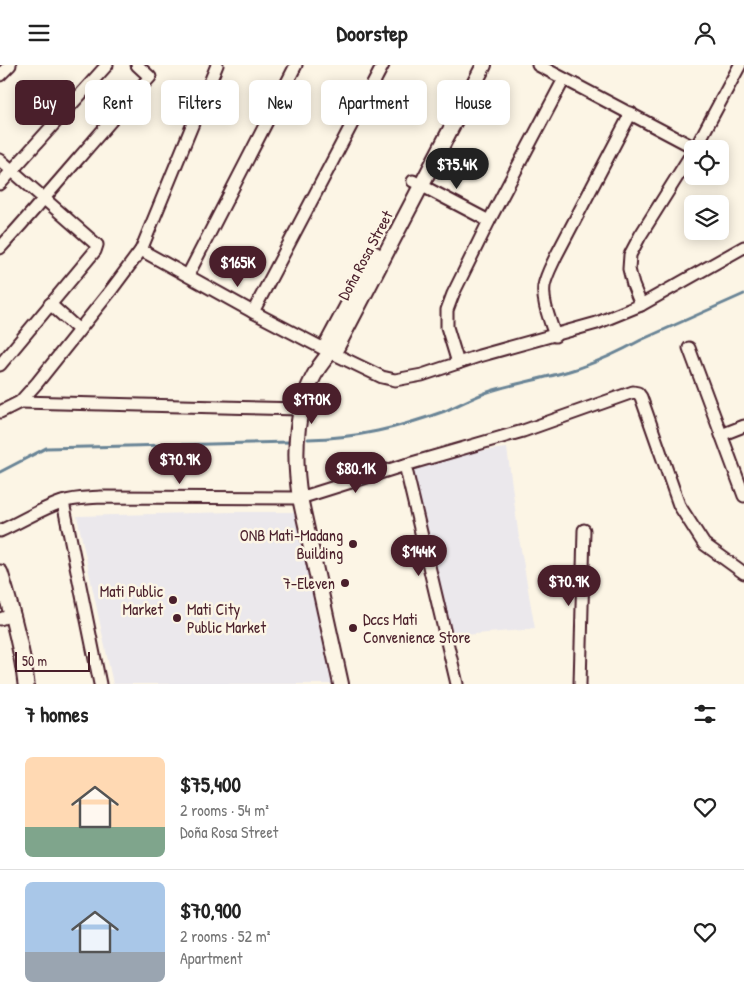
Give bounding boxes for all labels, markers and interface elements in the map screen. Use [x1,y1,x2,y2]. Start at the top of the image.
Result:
text: Doorstep [337,18,407,48]
icon: menu [25,19,53,47]
icon: person [691,19,719,47]
chip: Buy [15,80,75,125]
chip: Rent [85,80,151,125]
chip: Filters [161,80,239,125]
chip: New [249,80,311,125]
chip: Apartment [321,80,427,125]
chip: House [437,80,510,125]
map controls [684,140,729,240]
button: locate [684,140,729,185]
pin: $75.4K [416,147,498,190]
text: $75.4K [437,153,477,175]
button: layers [684,195,729,240]
street label: Doña Rosa Street [332,206,398,304]
pin: $165K [203,245,273,288]
text: $165K [220,251,256,273]
pin: $170K [277,383,347,425]
text: $170K [293,388,331,410]
pin: $70.9K [139,443,221,485]
text: $70.9K [160,448,200,470]
pin: $80.1K [315,451,397,494]
text: $80.1K [336,457,376,479]
place label: ONB Mati-Madang Building [240,524,343,564]
pin: $144K [384,535,454,577]
marker: ONB Mati-Madang Building [347,538,359,550]
text: $144K [402,540,436,562]
pin: $70.9K [528,565,610,607]
text: $70.9K [549,570,589,592]
place label: 7-Eleven [283,572,335,594]
marker: 7-Eleven [339,577,351,589]
place label: Mati Public Market [100,580,164,620]
marker: Mati Public Market [167,594,179,606]
place label: Mati City Public Market [187,598,266,638]
place label: Dccs Mati Convenience Store [363,608,471,648]
marker: Mati City Public Market [171,612,183,624]
marker: Dccs Mati Convenience Store [347,622,359,634]
scale bar [15,649,90,672]
text: 50 m [22,651,47,670]
text: 7 homes [25,700,88,729]
icon: filters [691,700,719,728]
text: $75,400 [180,770,241,799]
icon: home [65,777,125,837]
icon: heart [691,793,719,821]
text: 2 rooms · 54 m² [180,799,269,821]
text: Doña Rosa Street [180,821,278,843]
text: $70,900 [180,896,241,925]
icon: home [65,902,125,962]
icon: heart [691,918,719,946]
text: 2 rooms · 52 m² [180,925,270,947]
text: Apartment [180,947,243,969]

